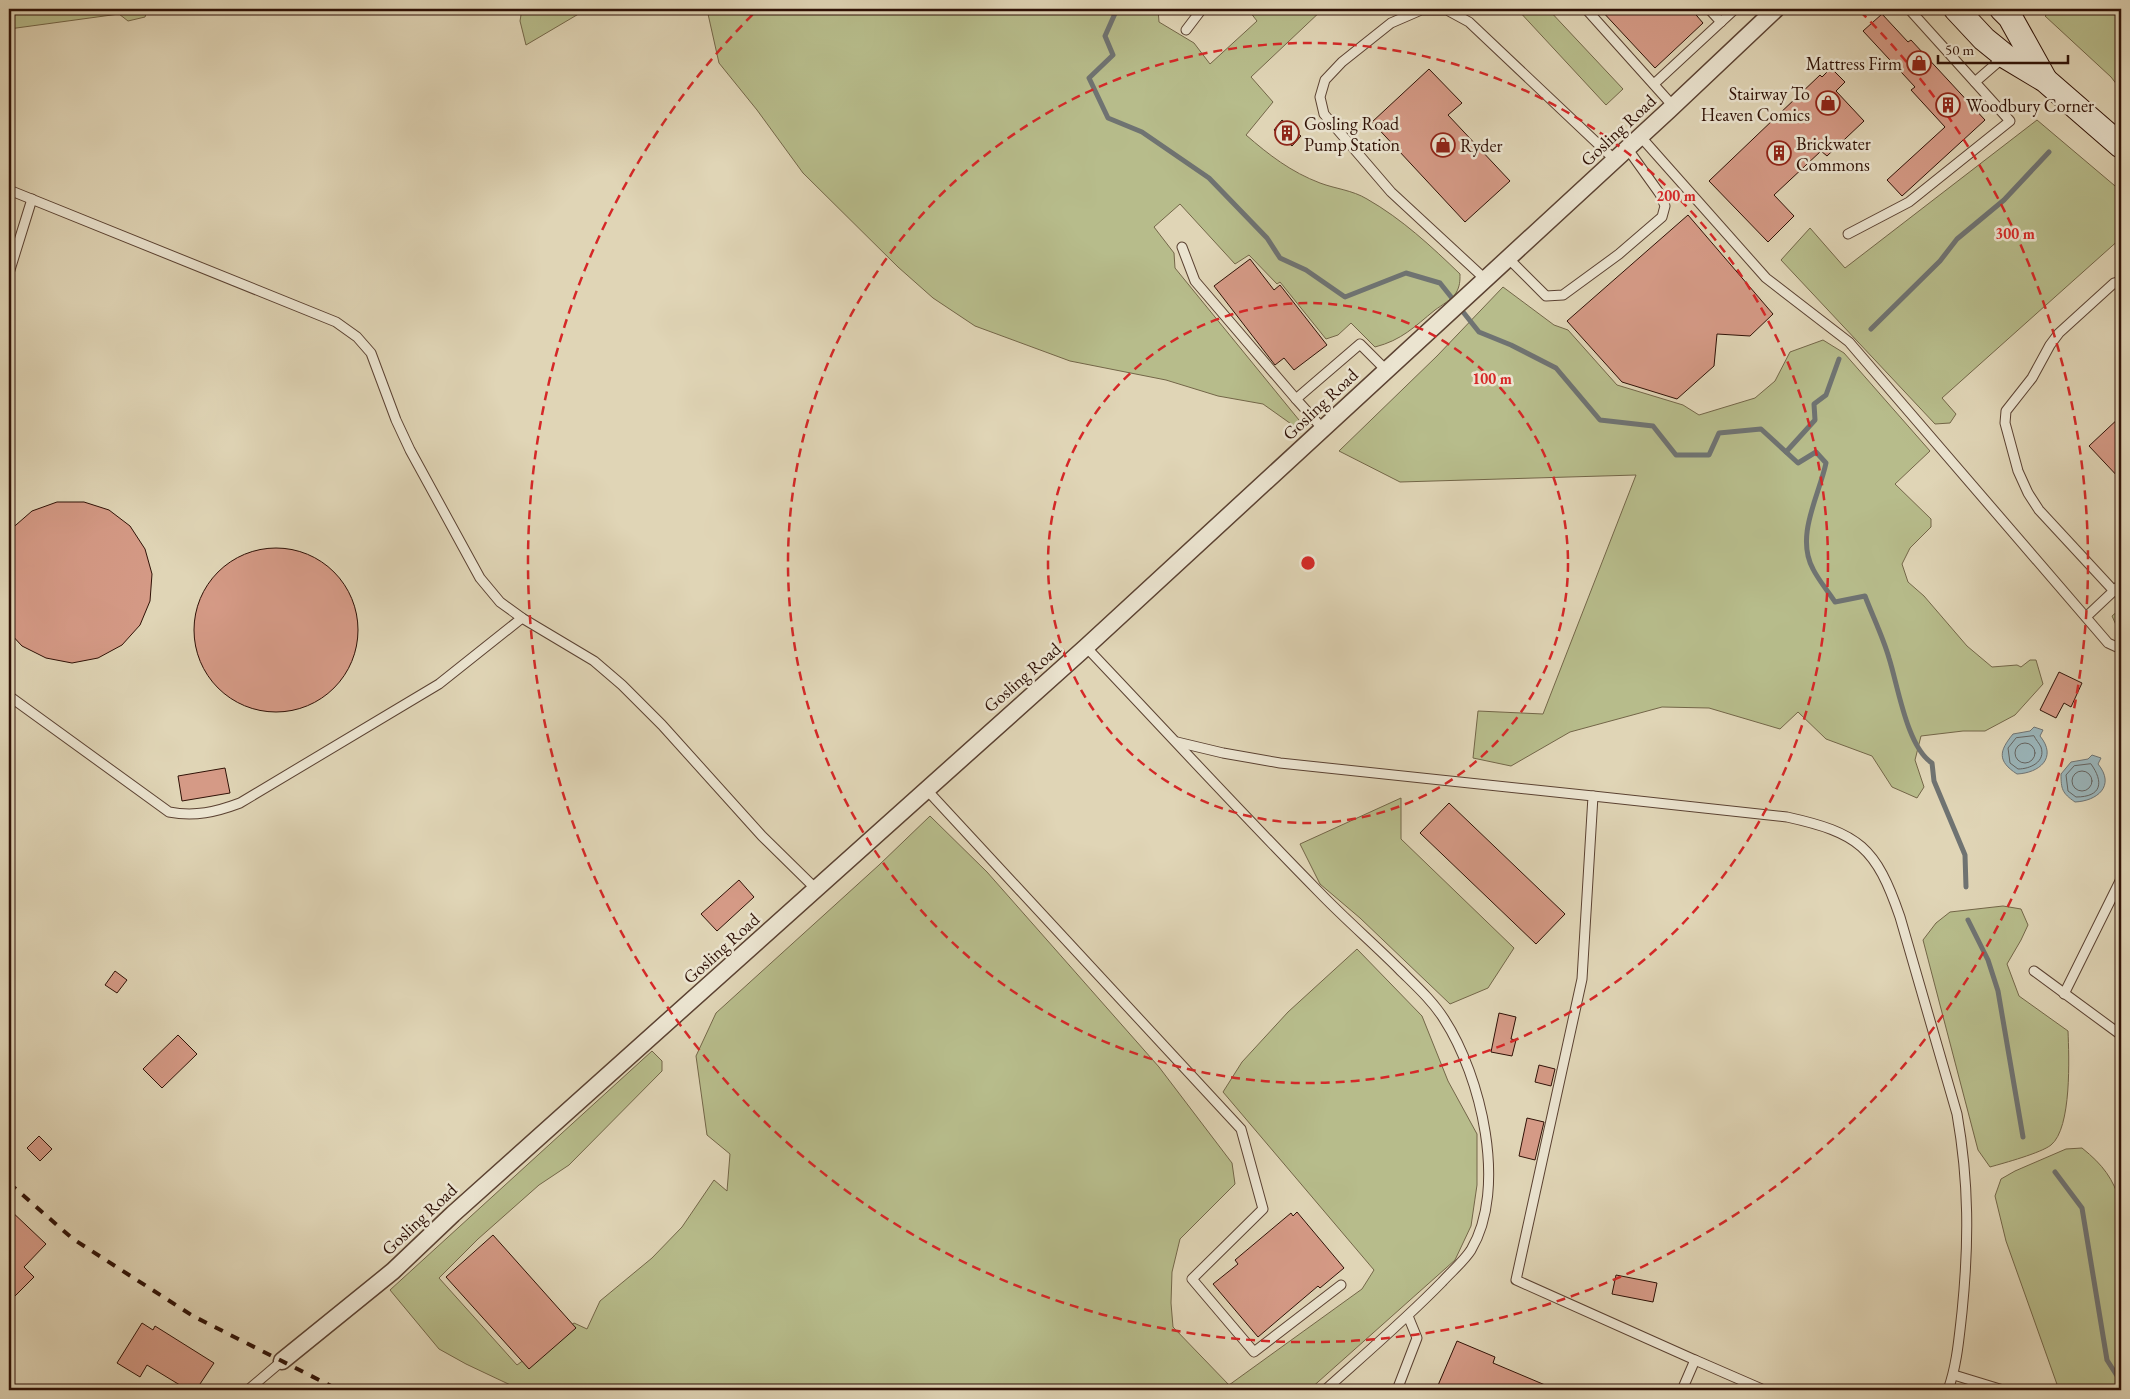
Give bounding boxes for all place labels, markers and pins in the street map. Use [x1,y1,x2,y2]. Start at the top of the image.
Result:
shop icon: Mattress Firm [1906,50,1932,76]
place label: Mattress Firm [1806,52,1902,75]
place label: Stairway To Heaven Comics [1701,82,1810,126]
shop icon: Stairway To Heaven Comics [1815,90,1841,116]
building icon: Woodbury Corner [1935,92,1961,118]
place label: Woodbury Corner [1966,94,2094,117]
place label: Gosling Road Pump Station [1304,112,1401,156]
building icon: Gosling Road Pump Station [1274,120,1300,146]
shop icon: Ryder [1430,132,1456,158]
place label: Brickwater Commons [1796,132,1871,176]
place label: Ryder [1460,134,1502,157]
building icon: Brickwater Commons [1766,140,1792,166]
centre of rings [1299,554,1317,572]

